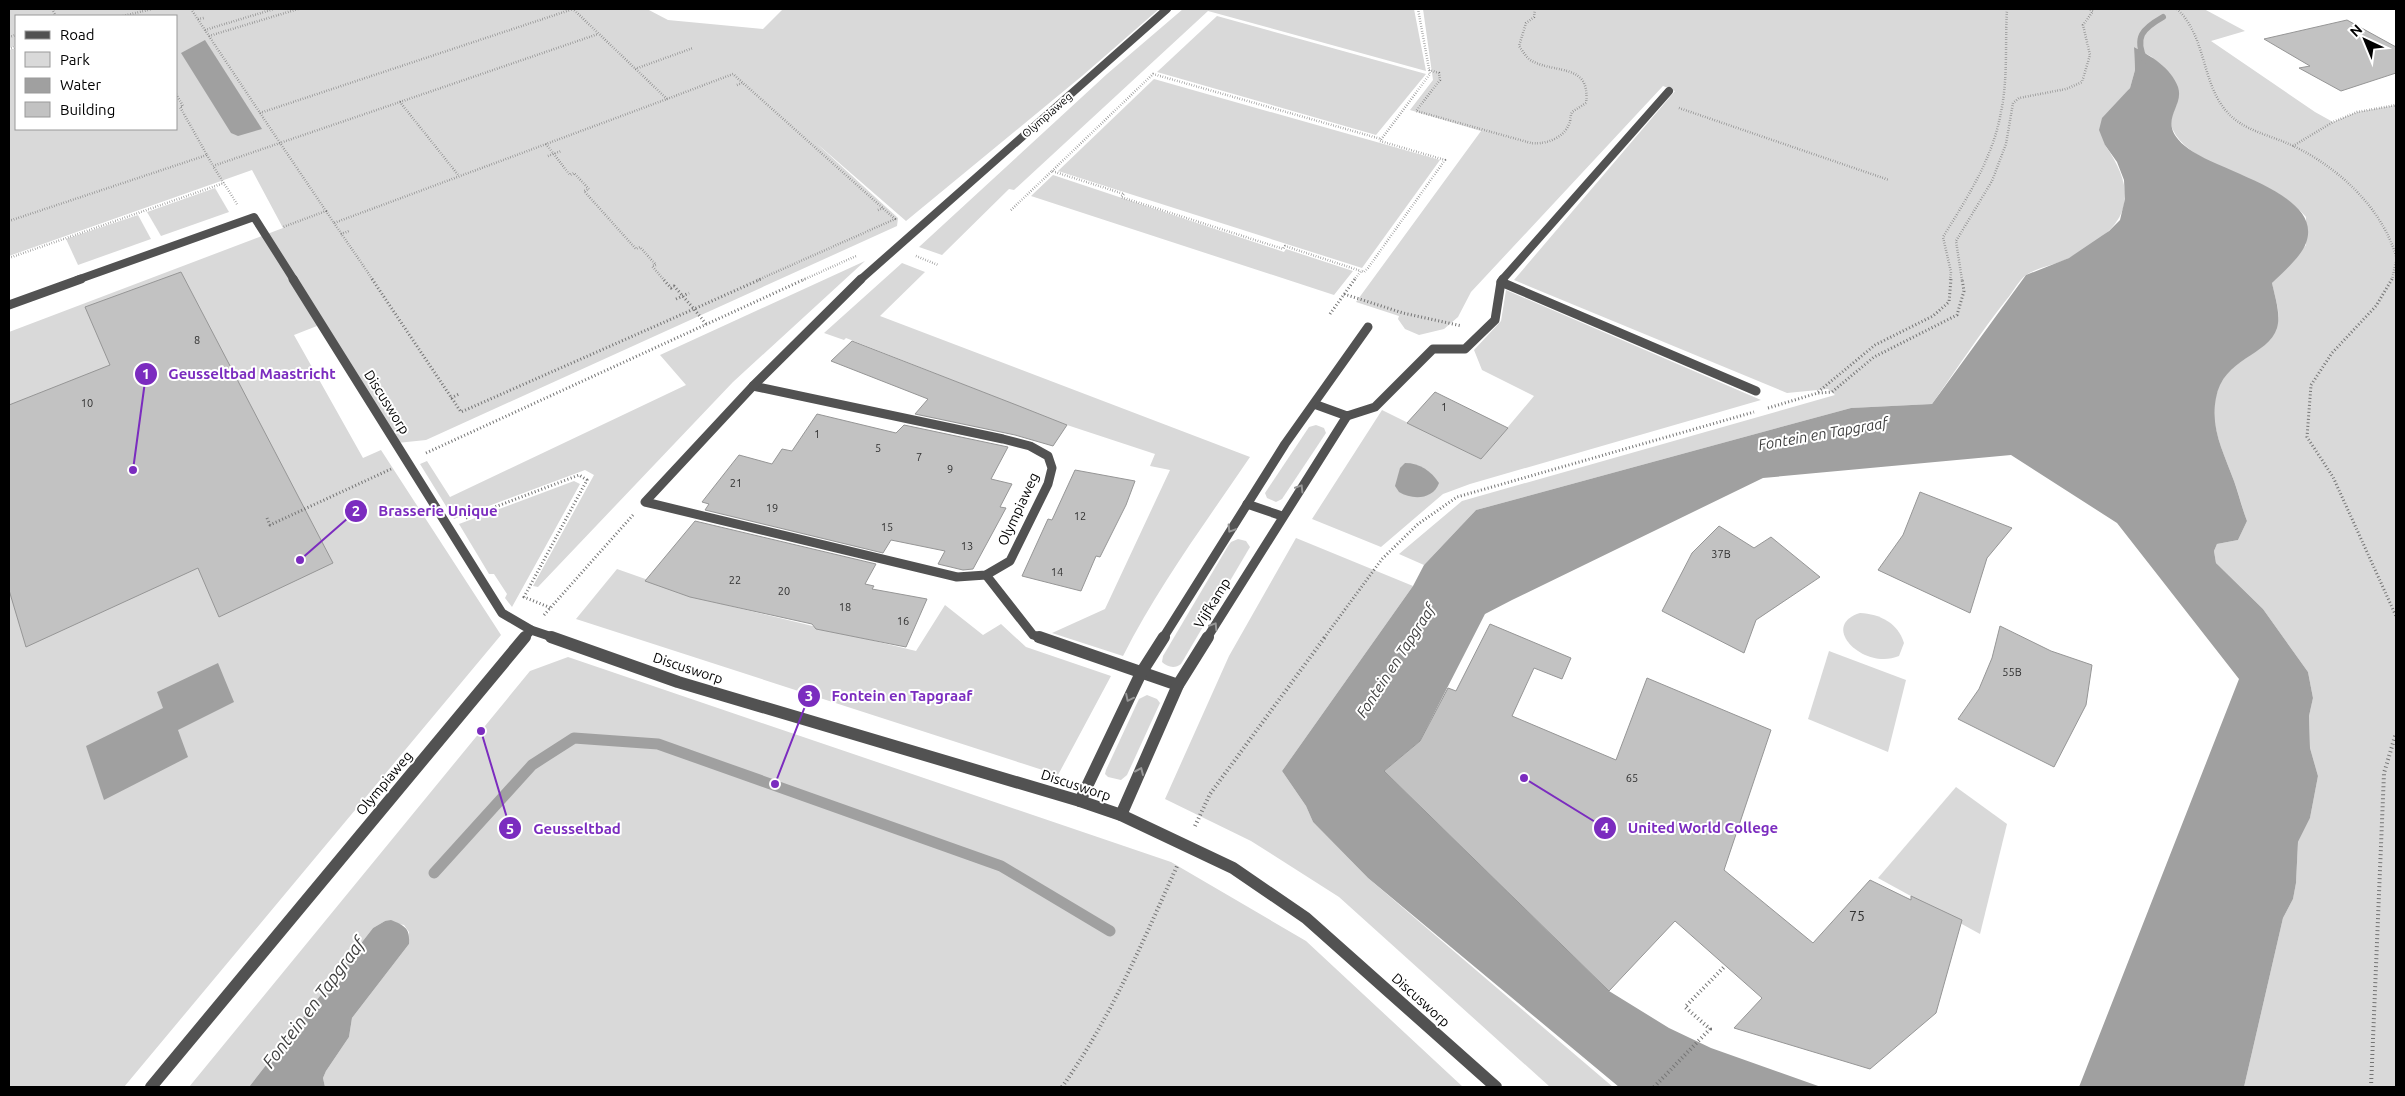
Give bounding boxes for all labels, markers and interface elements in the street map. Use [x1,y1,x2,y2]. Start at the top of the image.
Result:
legend [15,15,178,130]
north arrow [2340,15,2390,65]
text: N [2347,21,2365,40]
text: Road [60,26,95,43]
text: Park [60,51,90,68]
text: Water [60,76,101,93]
street label: Olympiaweg [1020,90,1074,140]
text: Building [60,101,115,118]
house number: 8 [194,334,200,346]
callout: Geusseltbad Maastricht [133,359,346,389]
text: 1 [142,365,150,382]
text: Geusseltbad Maastricht [168,365,336,382]
street label: Discusworp [361,367,413,437]
house number: 10 [81,397,93,409]
house number: 1 [1441,401,1447,413]
water label: Fontein en Tapgraaf [1757,413,1891,453]
house number: 1 [814,428,820,440]
house number: 5 [875,442,881,454]
house number: 7 [916,451,922,463]
house number: 9 [947,463,953,475]
street label: Olympiaweg [994,470,1042,548]
house number: 21 [730,477,742,489]
one-way arrow [1293,484,1303,493]
callout: Brasserie Unique [343,496,508,526]
text: 2 [352,502,360,519]
text: Brasserie Unique [378,502,498,519]
house number: 19 [766,502,778,514]
house number: 12 [1074,510,1086,522]
house number: 15 [881,521,893,533]
one-way arrow [1228,523,1237,533]
house number: 13 [961,540,973,552]
house number: 37B [1711,548,1731,560]
house number: 14 [1051,566,1063,578]
house number: 22 [729,574,741,586]
street label: Vijfkamp [1190,575,1234,631]
house number: 20 [778,585,790,597]
water label: Fontein en Tapgraaf [1353,599,1440,720]
house number: 18 [839,601,851,613]
house number: 16 [897,615,909,627]
one-way arrow [1208,623,1218,632]
street label: Discusworp [651,649,725,687]
house number: 55B [2002,666,2022,678]
callout: Fontein en Tapgraaf [796,681,982,711]
text: 3 [805,687,813,704]
text: Fontein en Tapgraaf [832,687,973,704]
one-way arrow [1125,693,1135,702]
street label: Olympiaweg [353,748,415,818]
street label: Discusworp [1039,766,1113,804]
one-way arrow [1134,767,1145,776]
house number: 65 [1626,772,1638,784]
callout: Geusseltbad [498,813,631,843]
callout: United World College [1593,813,1788,843]
text: 4 [1601,819,1609,836]
text: United World College [1628,819,1778,836]
text: 5 [506,820,514,837]
text: Geusseltbad [533,820,621,837]
house number: 75 [1849,908,1865,924]
water label: Fontein en Tapgraaf [258,932,371,1072]
street label: Discusworp [1389,970,1453,1030]

